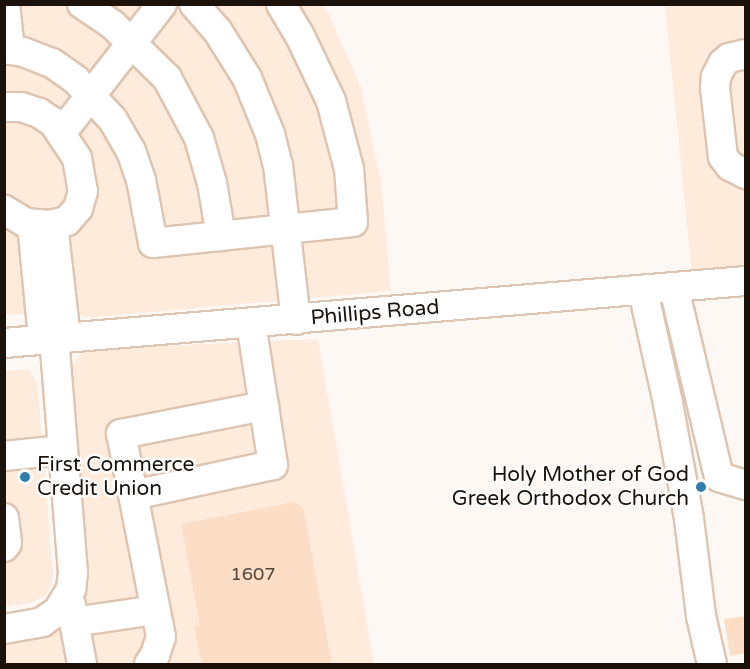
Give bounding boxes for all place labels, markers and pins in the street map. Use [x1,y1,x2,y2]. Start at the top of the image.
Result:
place label: First Commerce Credit Union [37,452,194,502]
place label: Holy Mother of God Greek Orthodox Church [452,462,689,512]
marker: First Commerce Credit Union [18,470,32,484]
marker: Holy Mother of God Greek Orthodox Church [694,480,708,494]

